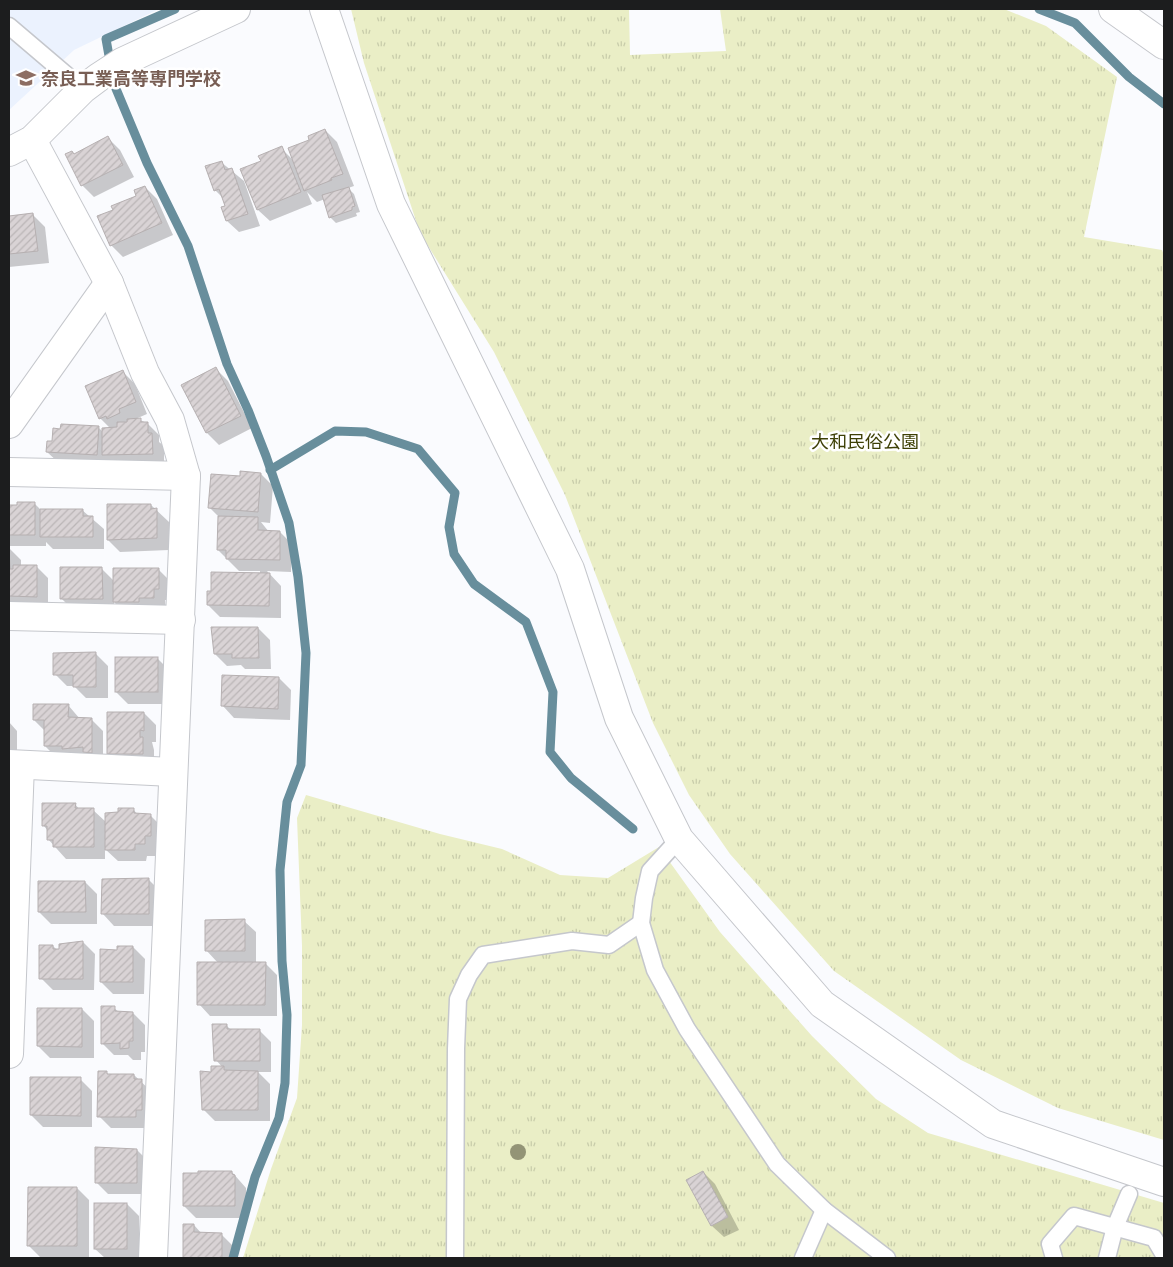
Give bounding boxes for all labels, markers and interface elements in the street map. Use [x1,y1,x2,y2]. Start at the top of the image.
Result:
place label: 奈良工業高等専門学校 [41,66,221,90]
school or university icon: 奈良工業高等専門学校 [15,67,37,89]
park label: 大和民俗公園 [811,429,919,453]

